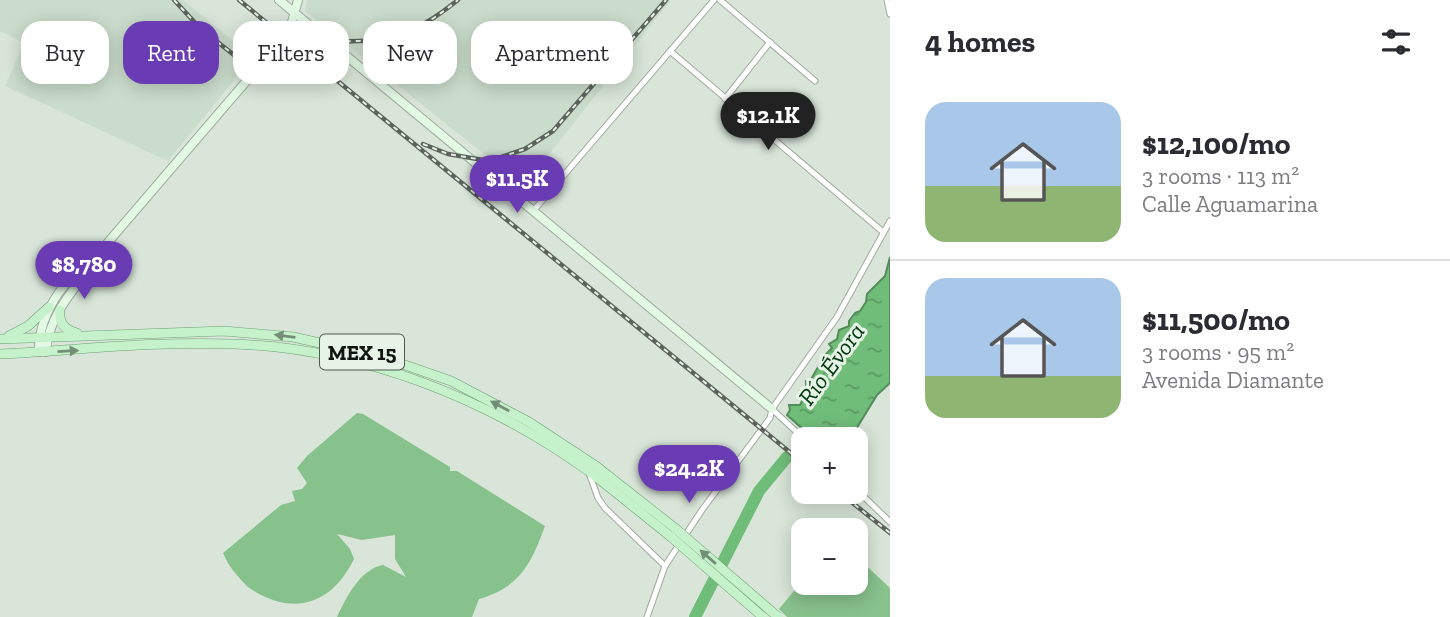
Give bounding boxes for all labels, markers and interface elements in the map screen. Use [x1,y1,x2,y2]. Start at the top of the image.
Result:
chip: Buy [21,21,109,84]
chip: Rent [123,21,219,84]
chip: Filters [233,21,349,84]
chip: New [363,21,457,84]
chip: Apartment [471,21,633,84]
icon: filters [1377,23,1415,61]
text: 4 homes [925,24,1035,60]
pin: $12.1K [711,92,825,152]
text: $12.1K [737,101,799,129]
text: $12,100/mo [1142,126,1290,162]
icon: home [981,130,1065,214]
pin: $11.5K [460,156,574,215]
text: 3 rooms · 113 m² [1142,162,1299,190]
text: $11.5K [486,164,548,192]
text: Calle Aguamarina [1142,190,1318,218]
pin: $8,780 [27,242,141,301]
text: $8,780 [51,250,117,278]
text: $11,500/mo [1142,302,1290,338]
icon: home [981,306,1065,390]
water label: Río Évora [792,317,870,411]
one-way arrow [274,331,296,342]
road number: MEX 15 [320,334,404,370]
text: 3 rooms · 95 m² [1142,338,1294,366]
one-way arrow [57,345,79,356]
text: Avenida Diamante [1142,366,1324,394]
one-way arrow [490,400,510,411]
map controls [791,427,868,595]
button: + [791,427,868,504]
pin: $24.2K [632,446,746,505]
text: $24.2K [654,454,724,482]
button: − [791,518,868,595]
one-way arrow [700,550,717,565]

